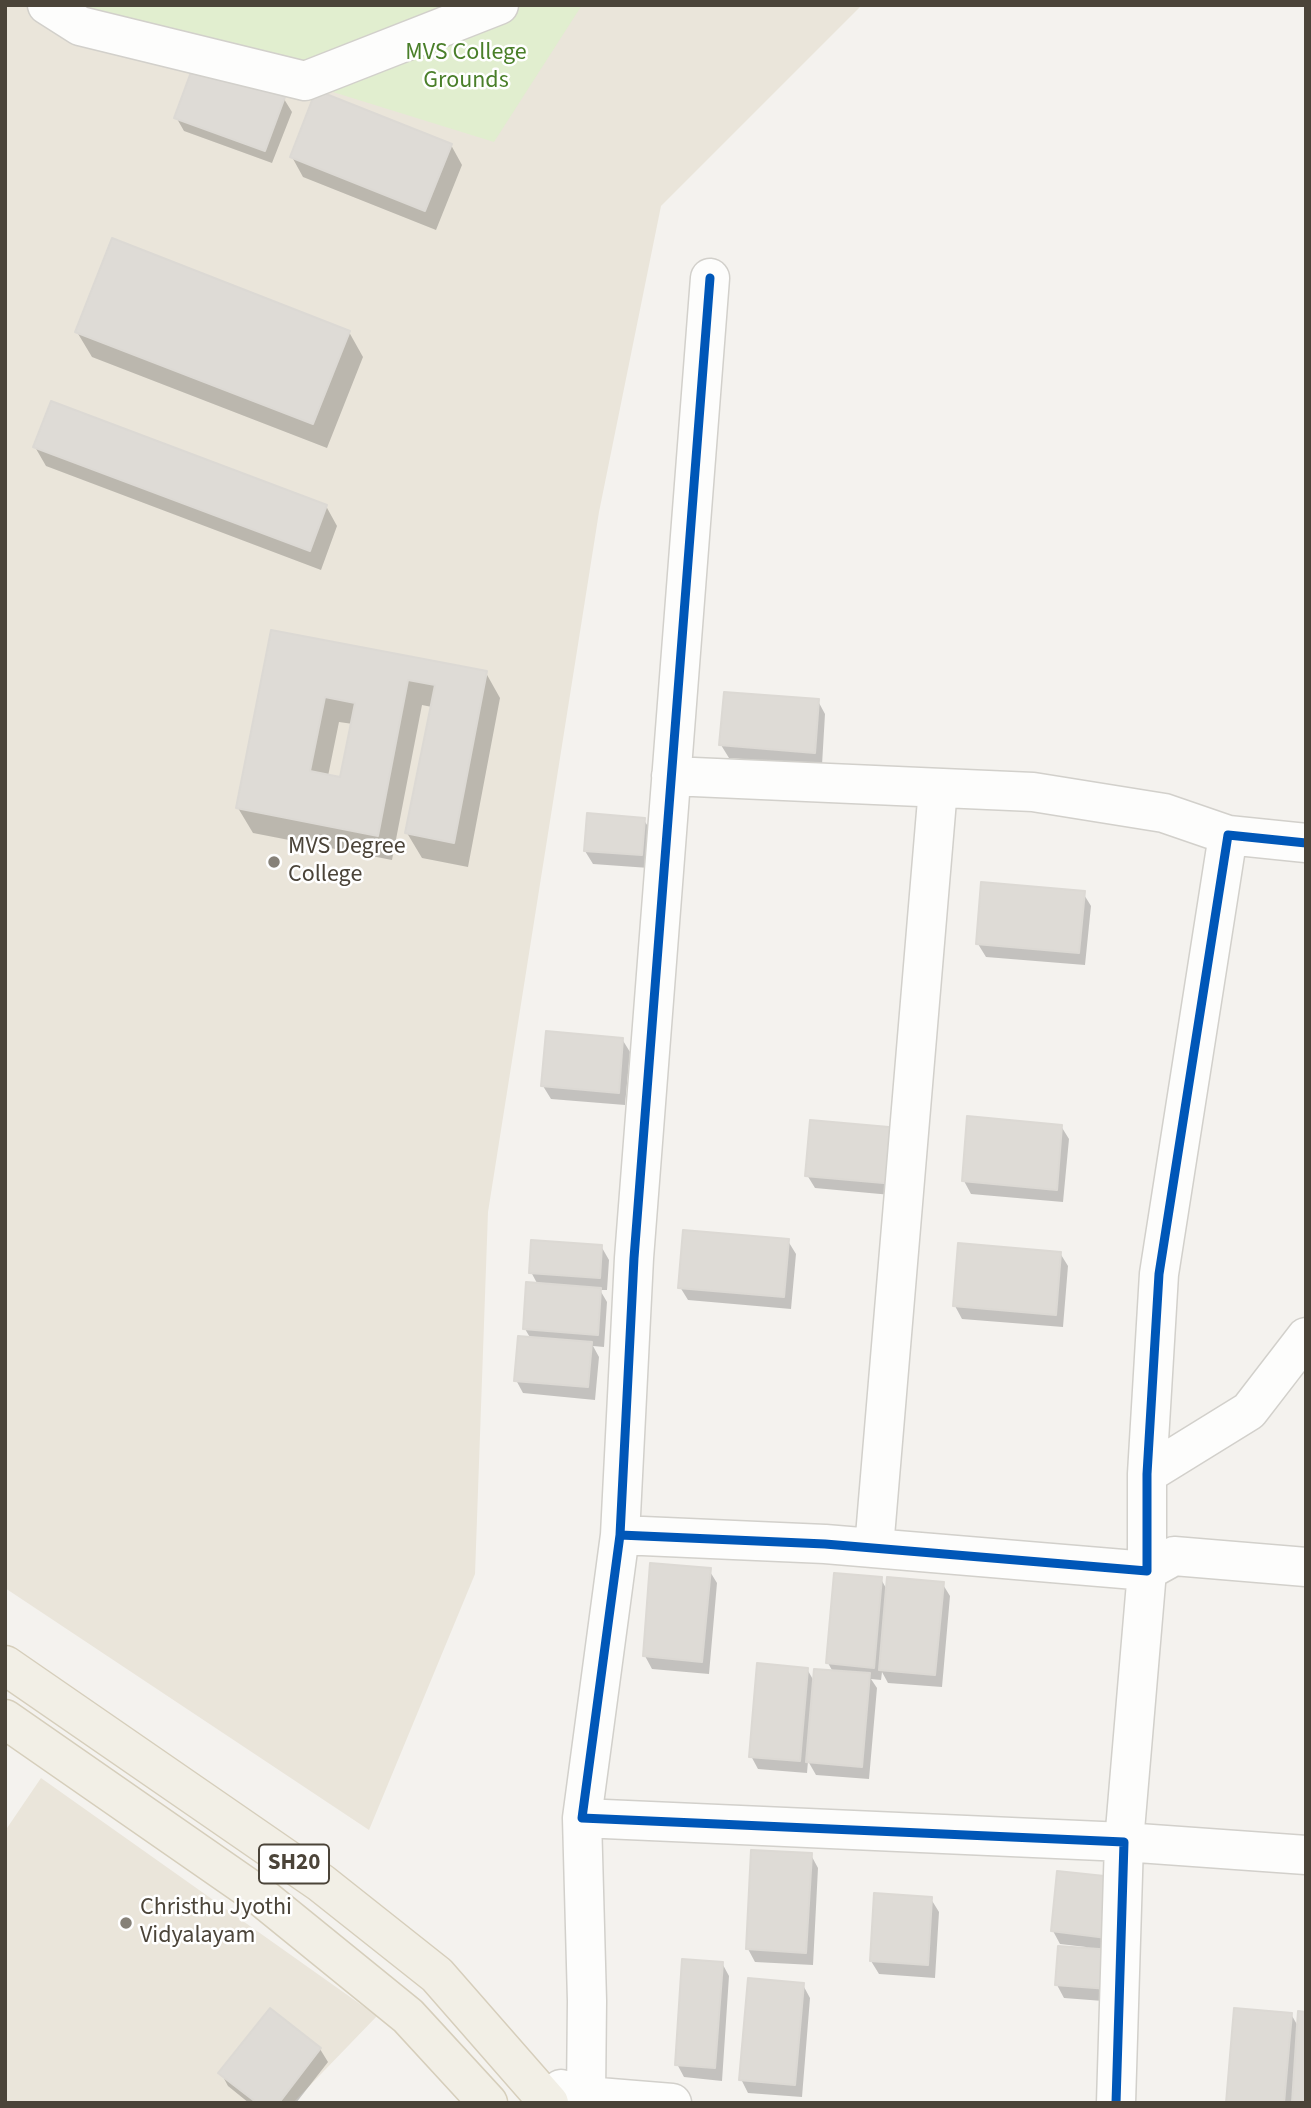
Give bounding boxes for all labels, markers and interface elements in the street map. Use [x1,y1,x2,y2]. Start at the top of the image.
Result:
park label: MVS College Grounds [405,40,527,96]
place label: MVS Degree College [288,834,406,890]
marker: MVS Degree College [266,854,282,870]
road number: SH20 [259,1844,329,1884]
place label: Christhu Jyothi Vidyalayam [140,1895,292,1951]
marker: Christhu Jyothi Vidyalayam [118,1915,134,1931]

